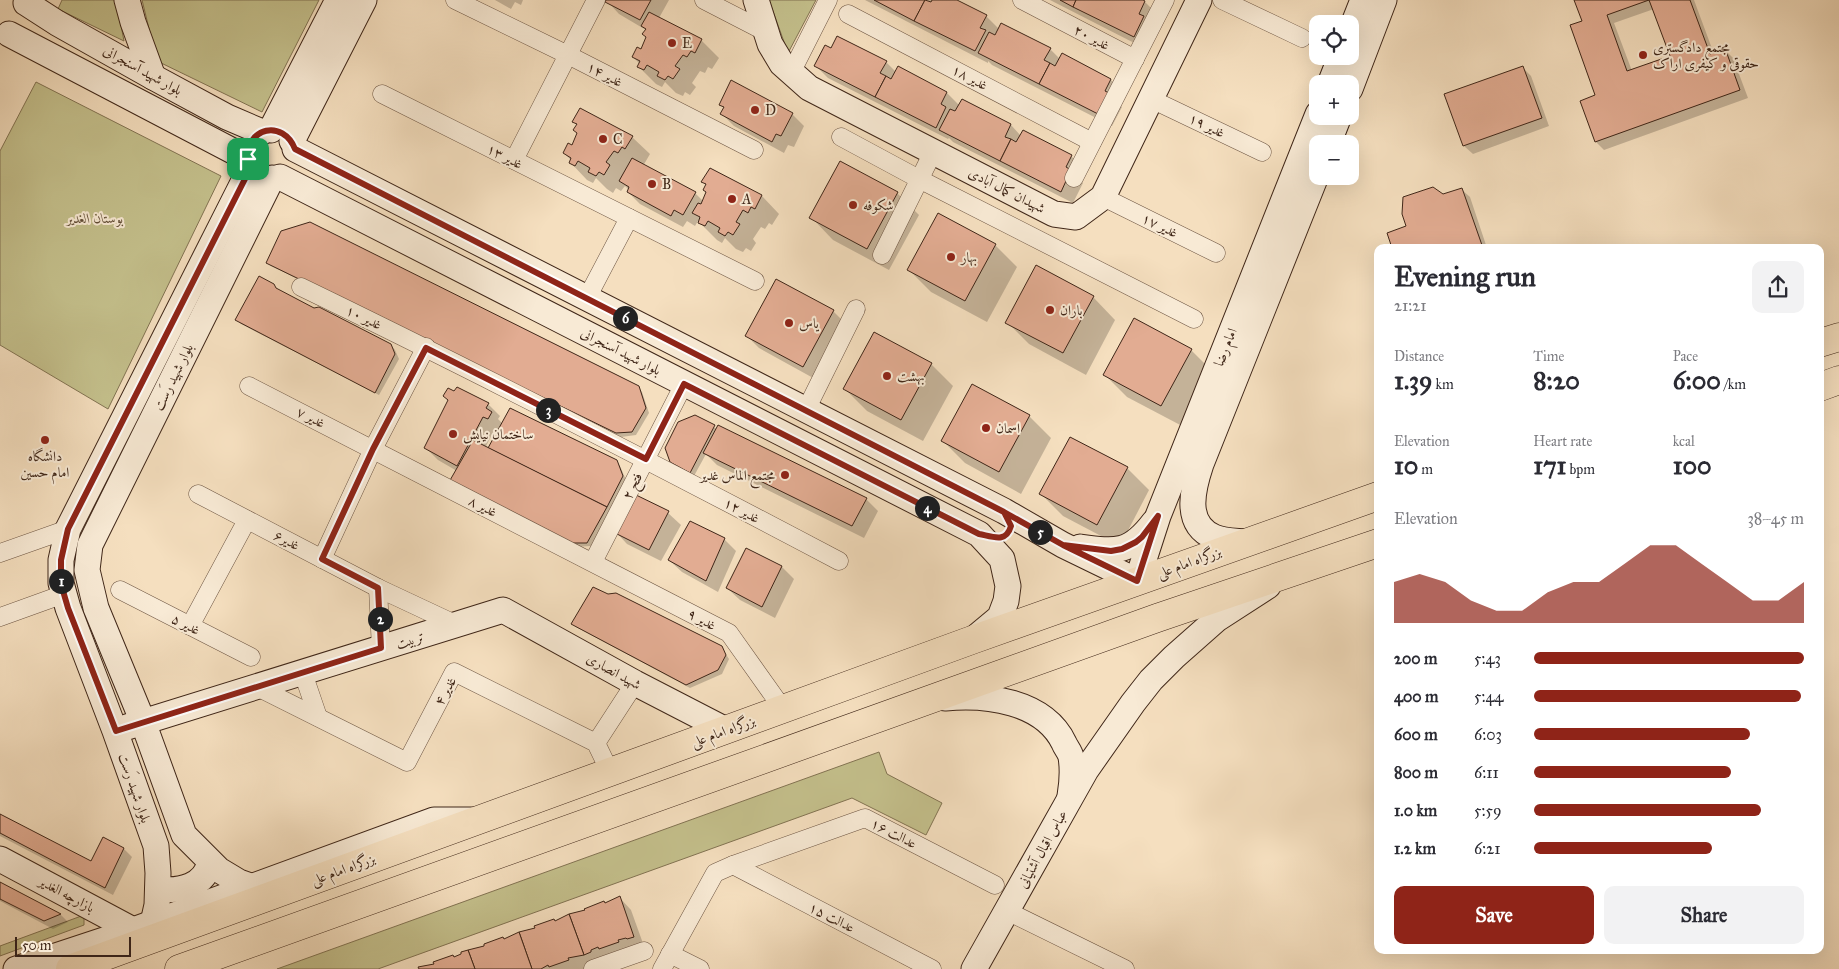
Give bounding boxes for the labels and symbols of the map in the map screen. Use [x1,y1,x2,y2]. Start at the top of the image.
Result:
street label: غدیر ۲۰ [1071,21,1113,54]
place label: E [682,35,692,52]
marker: E [666,37,678,49]
place label: مجتمع دادگستری حقوقی و کیفری اراک [1653,39,1759,72]
street label: بلوار شهید آسنجرانی [100,42,186,100]
marker: مجتمع دادگستری حقوقی و کیفری اراک [1637,49,1649,61]
street label: غدیر ۱۴ [584,58,626,91]
street label: غدیر ۱۸ [949,61,991,94]
place label: D [765,102,776,119]
marker: D [749,104,761,116]
street label: غدیر ۱۹ [1186,109,1228,141]
place label: C [613,131,623,148]
marker: C [597,133,609,145]
pin [227,138,269,180]
street label: غدیر ۱۳ [484,140,526,173]
street label: شهیدان کمال آبادی [965,164,1048,218]
place label: B [662,176,671,193]
marker: B [646,178,658,190]
place label: A [741,191,752,208]
marker: A [726,193,738,205]
place label: شکوفه [863,197,893,214]
marker: شکوفه [847,199,859,211]
street label: غدیر ۱۷ [1139,209,1181,241]
park label: بوستان الغدیر [66,210,124,227]
place label: بهار [959,249,977,267]
marker: بهار [945,251,957,263]
street label: غدیر ۱۰ [343,301,385,333]
place label: باران [1060,302,1083,319]
marker: باران [1044,304,1056,316]
pin: 6 [612,306,638,330]
place label: یاس [799,315,820,332]
marker: یاس [783,317,795,329]
street label: بلوار شهید آسنجرانی [577,324,664,380]
street label: امام رضا [1210,326,1244,370]
street label: بلوار شهید رَست [148,340,198,414]
place label: بهشت [897,368,925,386]
marker: بهشت [881,370,893,382]
pin: 3 [536,398,560,422]
street label: غدیر ۷ [294,403,328,432]
place label: اسمان [996,420,1020,437]
marker: اسمان [980,422,992,434]
place label: ساختمان نیایش [463,426,533,444]
marker: ساختمان نیایش [447,428,459,440]
marker: دانشگاه امام حسین [39,434,51,446]
place label: دانشگاه امام حسین [21,447,69,485]
place label: مجتمع الماس غدیر [698,467,776,489]
marker: مجتمع الماس غدیر [779,469,791,481]
street label: فتح ۲ [619,470,650,504]
street label: غدیر ۸ [466,492,500,521]
street label: غدیر ۱۲ [721,494,763,527]
pin: 4 [914,496,940,520]
pin: 5 [1028,520,1052,544]
street label: غدیر۶ [271,527,303,554]
street label: بزرگراه امام علی [1154,542,1225,586]
pin: 1 [48,568,74,594]
street label: غدیر ۹ [685,605,719,634]
pin: 2 [368,606,392,632]
street label: غدیر ۵ [169,610,203,639]
street label: تربیت [394,628,426,653]
street label: شهید انصاری [583,650,644,694]
street label: غدیر ۴ [431,674,460,708]
street label: بزرگراه امام علی [688,711,759,755]
street label: بلوار شهید رَست [114,750,156,826]
street label: عباس اقبال آشتیانی [1014,807,1071,891]
street label: عدالت ۱۶ [868,815,920,852]
street label: بزرگراه امام علی [308,849,379,893]
street label: بازارچه الغدیر [34,872,98,917]
street label: عدالت ۱۵ [806,899,858,936]
scale bar [15,934,131,957]

